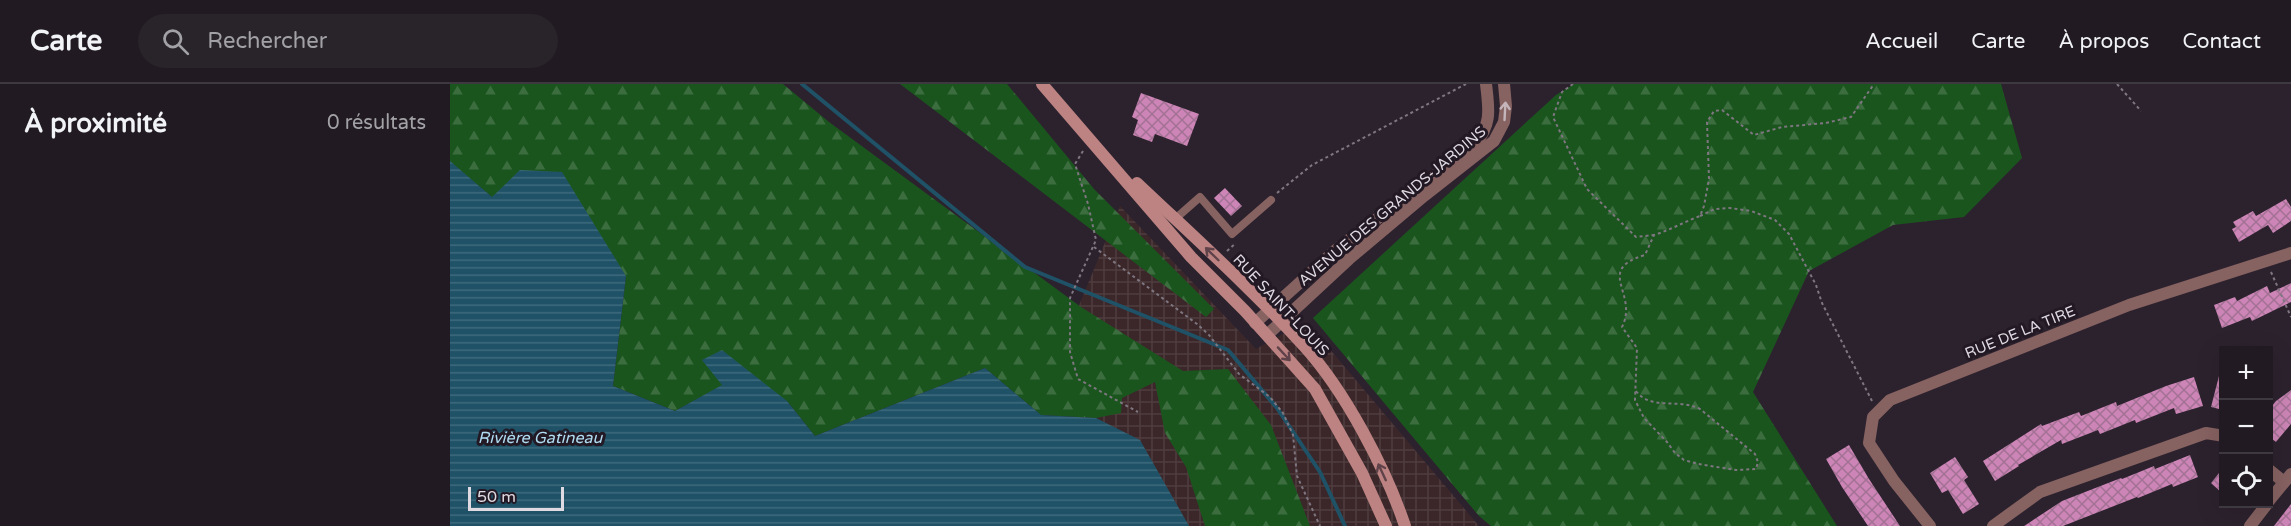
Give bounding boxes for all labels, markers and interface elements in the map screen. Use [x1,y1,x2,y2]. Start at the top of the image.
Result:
search box [138,14,558,68]
text: Carte [30,24,102,58]
icon: search [159,25,192,58]
text: Rechercher [207,28,327,54]
text: Accueil [1865,29,1938,54]
text: Carte [1971,29,2025,54]
text: À propos [2058,29,2149,54]
text: Contact [2182,29,2261,54]
one-way arrow [1499,102,1510,122]
text: À proximité [24,108,167,139]
text: 0 résultats [327,111,426,135]
street label: AVENUE DES GRANDS-JARDINS [1295,122,1489,290]
one-way arrow [1204,247,1219,261]
street label: RUE SAINT-LOUIS [1229,250,1333,360]
street label: RUE DE LA TIRE [1962,302,2078,362]
one-way arrow [1277,346,1291,361]
map controls [2219,346,2273,508]
button: + [2219,346,2273,400]
button: − [2219,400,2273,454]
water label: Rivière Gatineau [478,428,603,448]
button: locate [2219,454,2273,508]
one-way arrow [1376,464,1388,482]
scale bar [468,484,564,512]
text: 50 m [477,487,516,507]

